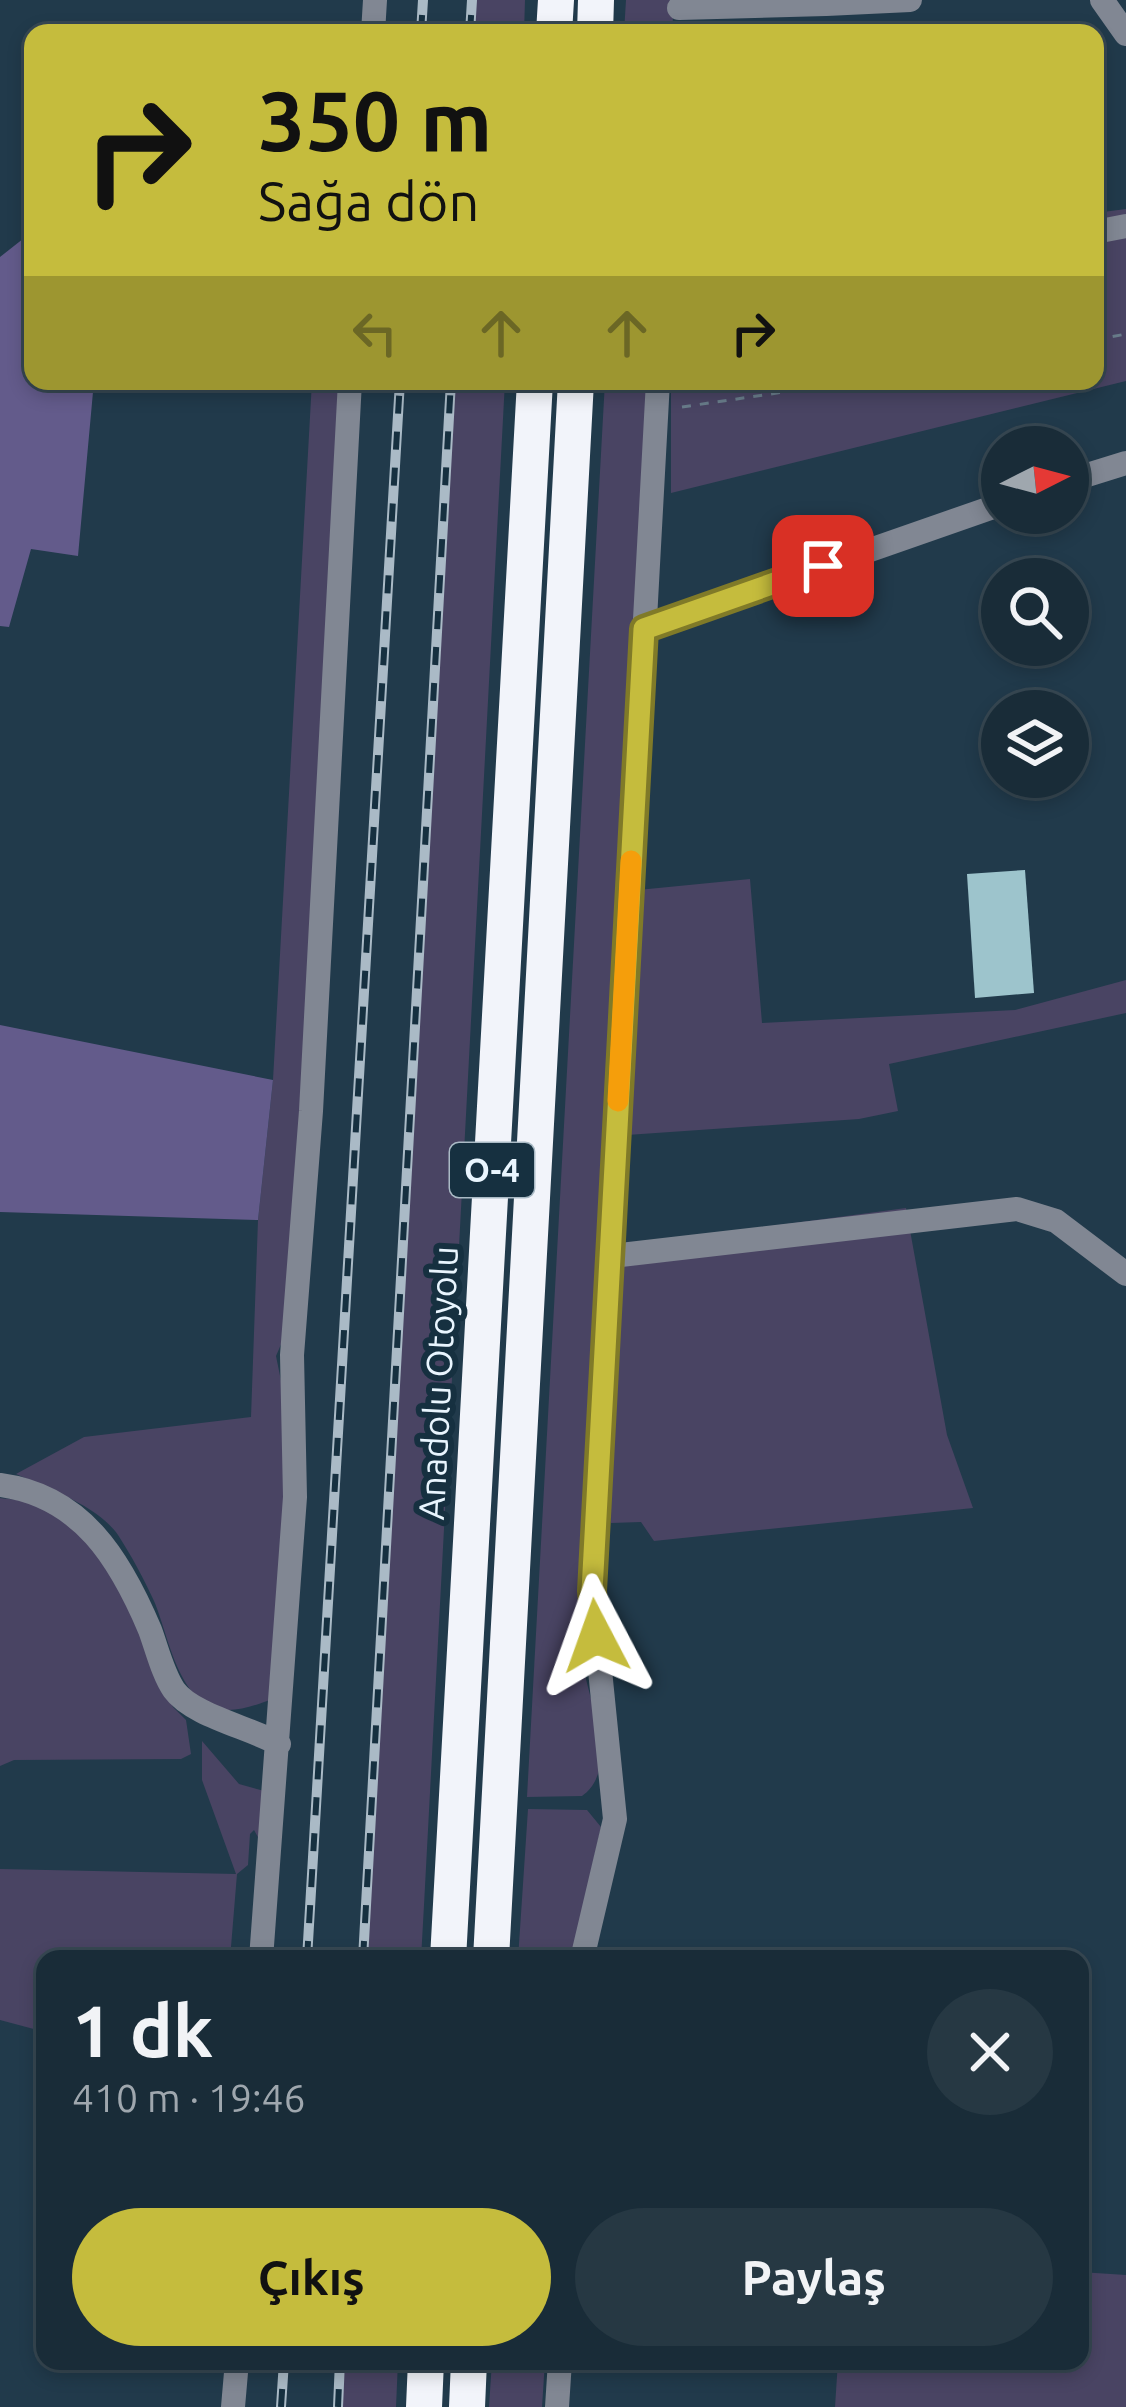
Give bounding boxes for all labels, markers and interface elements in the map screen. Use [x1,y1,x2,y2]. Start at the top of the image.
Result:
icon: right [60,72,216,228]
text: 350 m [258,73,492,167]
text: Sağa dön [258,171,479,231]
icon: left [342,300,408,366]
icon: ahead [468,300,534,366]
icon: ahead [594,300,660,366]
icon: right [720,300,786,366]
north arrow [981,426,1089,534]
map controls [981,426,1089,798]
pin [772,515,874,617]
icon: arrive [790,533,856,599]
button: search [981,558,1089,666]
button: layers [981,690,1089,798]
road number: O-4 [450,1143,534,1197]
street label: Anadolu Otoyolu [410,1245,465,1521]
position arrow [533,1573,659,1699]
button: close [927,1989,1053,2115]
text: 1 dk [72,1990,213,2071]
text: 410 m · 19:46 [72,2076,306,2119]
button: Çıkış [72,2208,551,2346]
button: Paylaş [575,2208,1053,2346]

